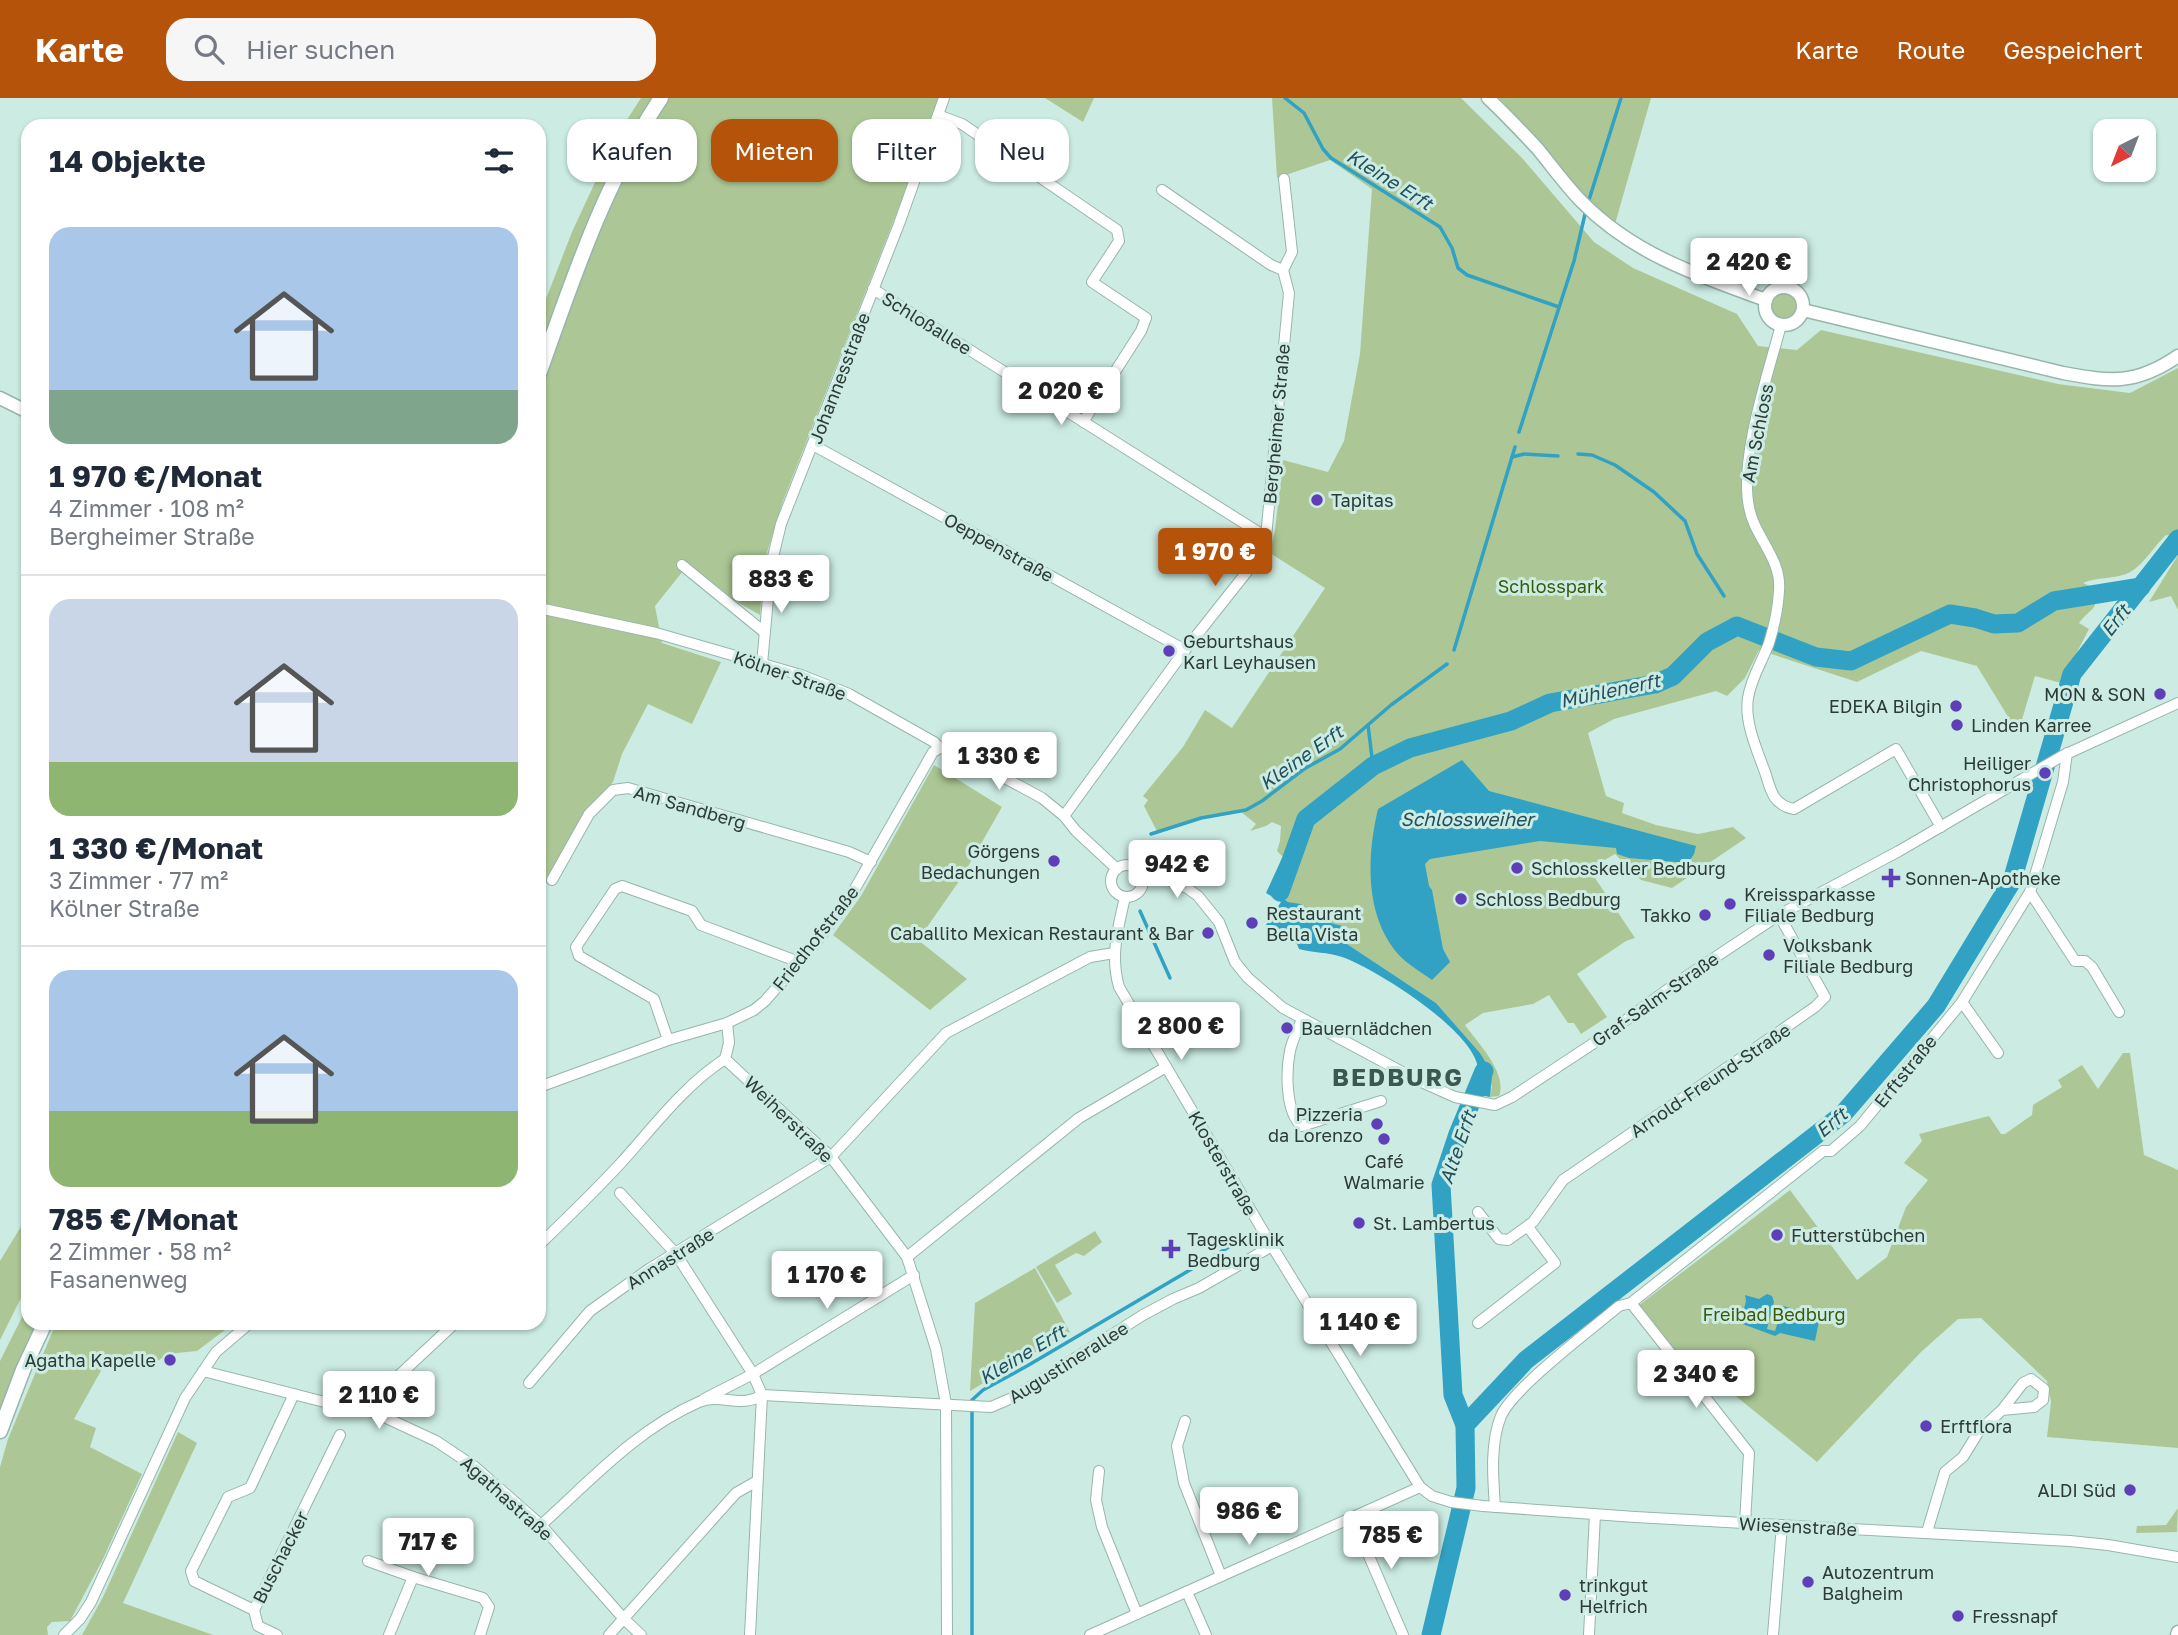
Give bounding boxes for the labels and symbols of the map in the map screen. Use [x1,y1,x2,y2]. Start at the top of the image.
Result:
north arrow [2093,119,2156,182]
water label: Kleine Erft [1343,144,1439,216]
pin: 2 420 € [1684,238,1814,298]
street label: Schloßallee [878,287,976,359]
street label: Johannesstraße [804,309,874,447]
street label: Bergheimer Straße [1258,343,1294,505]
pin: 2 020 € [996,368,1126,427]
street label: Am Schloss [1737,382,1777,484]
place label: Tapitas [1331,489,1394,511]
marker: Tapitas [1309,492,1325,508]
street label: Oeppenstraße [940,508,1058,586]
pin: 1 970 € [1150,528,1280,588]
pin: 883 € [732,556,830,615]
park label: Schlosspark [1498,575,1604,597]
water label: Erft [2095,598,2136,641]
place label: Geburtshaus Karl Leyhausen [1183,630,1316,673]
marker: Geburtshaus Karl Leyhausen [1161,643,1177,659]
street label: Kölner Straße [731,645,849,705]
water label: Mühlenerft [1558,668,1664,712]
place label: MON & SON [2044,683,2146,705]
marker: MON & SON [2152,686,2168,702]
place label: EDEKA Bilgin [1829,695,1942,717]
marker: EDEKA Bilgin [1948,698,1964,714]
place label: Linden Karree [1971,714,2091,736]
marker: Linden Karree [1949,717,1965,733]
water label: Kleine Erft [1255,719,1349,794]
pin: 1 330 € [934,732,1064,792]
place label: Heiliger Christophorus [1908,752,2031,795]
marker: Heiliger Christophorus [2037,765,2053,781]
street label: Am Sandberg [631,780,749,834]
water label: Schlossweiher [1400,807,1536,830]
place label: Görgens Bedachungen [921,840,1040,883]
pin: 942 € [1128,840,1226,900]
marker: Görgens Bedachungen [1046,853,1062,869]
place label: Schlosskeller Bedburg [1531,857,1726,879]
marker: Schlosskeller Bedburg [1509,860,1525,876]
place label: Sonnen-Apotheke [1905,867,2061,889]
marker: Sonnen-Apotheke [1883,870,1899,886]
street label: Friedhofstraße [767,881,863,995]
place label: Kreissparkasse Filiale Bedburg [1744,883,1876,926]
place label: Schloss Bedburg [1475,888,1621,910]
marker: Schloss Bedburg [1453,891,1469,907]
marker: Kreissparkasse Filiale Bedburg [1722,896,1738,912]
place label: Restaurant Bella Vista [1266,902,1361,945]
place label: Takko [1641,904,1691,926]
marker: Takko [1697,907,1713,923]
marker: Restaurant Bella Vista [1244,915,1260,931]
place label: Caballito Mexican Restaurant & Bar [890,922,1194,944]
marker: Caballito Mexican Restaurant & Bar [1200,925,1216,941]
place label: Volksbank Filiale Bedburg [1783,934,1913,977]
street label: Graf-Salm-Straße [1587,947,1723,1051]
marker: Volksbank Filiale Bedburg [1761,947,1777,963]
pin: 2 800 € [1116,1002,1246,1062]
place label: Bauernlädchen [1301,1017,1432,1039]
street label: Arnold-Freund-Straße [1626,1018,1794,1142]
marker: Bauernlädchen [1279,1020,1295,1036]
street label: Erftstraße [1869,1030,1941,1112]
district label: BEDBURG [1332,1062,1464,1091]
street label: Weiherstraße [740,1071,838,1167]
water label: Erft [1811,1101,1853,1142]
place label: Pizzeria da Lorenzo [1268,1103,1363,1146]
water label: Alte Erft [1434,1105,1481,1186]
street label: Klosterstraße [1184,1107,1262,1219]
marker: Pizzeria da Lorenzo [1369,1116,1385,1132]
marker: Café Walmarie [1376,1131,1392,1147]
place label: Café Walmarie [1344,1150,1424,1193]
place label: St. Lambertus [1373,1212,1495,1234]
marker: St. Lambertus [1351,1215,1367,1231]
street label: Annastraße [622,1222,718,1294]
place label: Futterstübchen [1791,1224,1925,1246]
marker: Futterstübchen [1769,1227,1785,1243]
place label: Tagesklinik Bedburg [1187,1228,1285,1271]
marker: Tagesklinik Bedburg [1161,1239,1181,1259]
pin: 1 170 € [762,1252,892,1311]
pin: 1 140 € [1295,1298,1425,1358]
park label: Freibad Bedburg [1702,1303,1846,1325]
street label: Augustinerallee [1004,1316,1132,1408]
water label: Kleine Erft [975,1318,1071,1389]
place label: Agatha Kapelle [24,1349,156,1371]
pin: 2 340 € [1631,1350,1761,1410]
marker: Agatha Kapelle [162,1352,178,1368]
pin: 2 110 € [314,1372,444,1431]
place label: Erftflora [1940,1415,2012,1437]
marker: Erftflora [1918,1418,1934,1434]
street label: Agathastraße [457,1451,557,1545]
place label: ALDI Süd [2037,1479,2116,1501]
marker: ALDI Süd [2122,1482,2138,1498]
pin: 986 € [1200,1488,1298,1547]
street label: Buschacker [247,1507,313,1607]
pin: 785 € [1342,1512,1440,1571]
street label: Wiesenstraße [1738,1512,1858,1540]
pin: 717 € [379,1518,477,1578]
place label: Autozentrum Balgheim [1822,1561,1934,1604]
place label: trinkgut Helfrich [1579,1574,1648,1617]
marker: Autozentrum Balgheim [1800,1574,1816,1590]
marker: trinkgut Helfrich [1557,1587,1573,1603]
place label: Fressnapf [1972,1605,2058,1627]
marker: Fressnapf [1950,1608,1966,1624]

